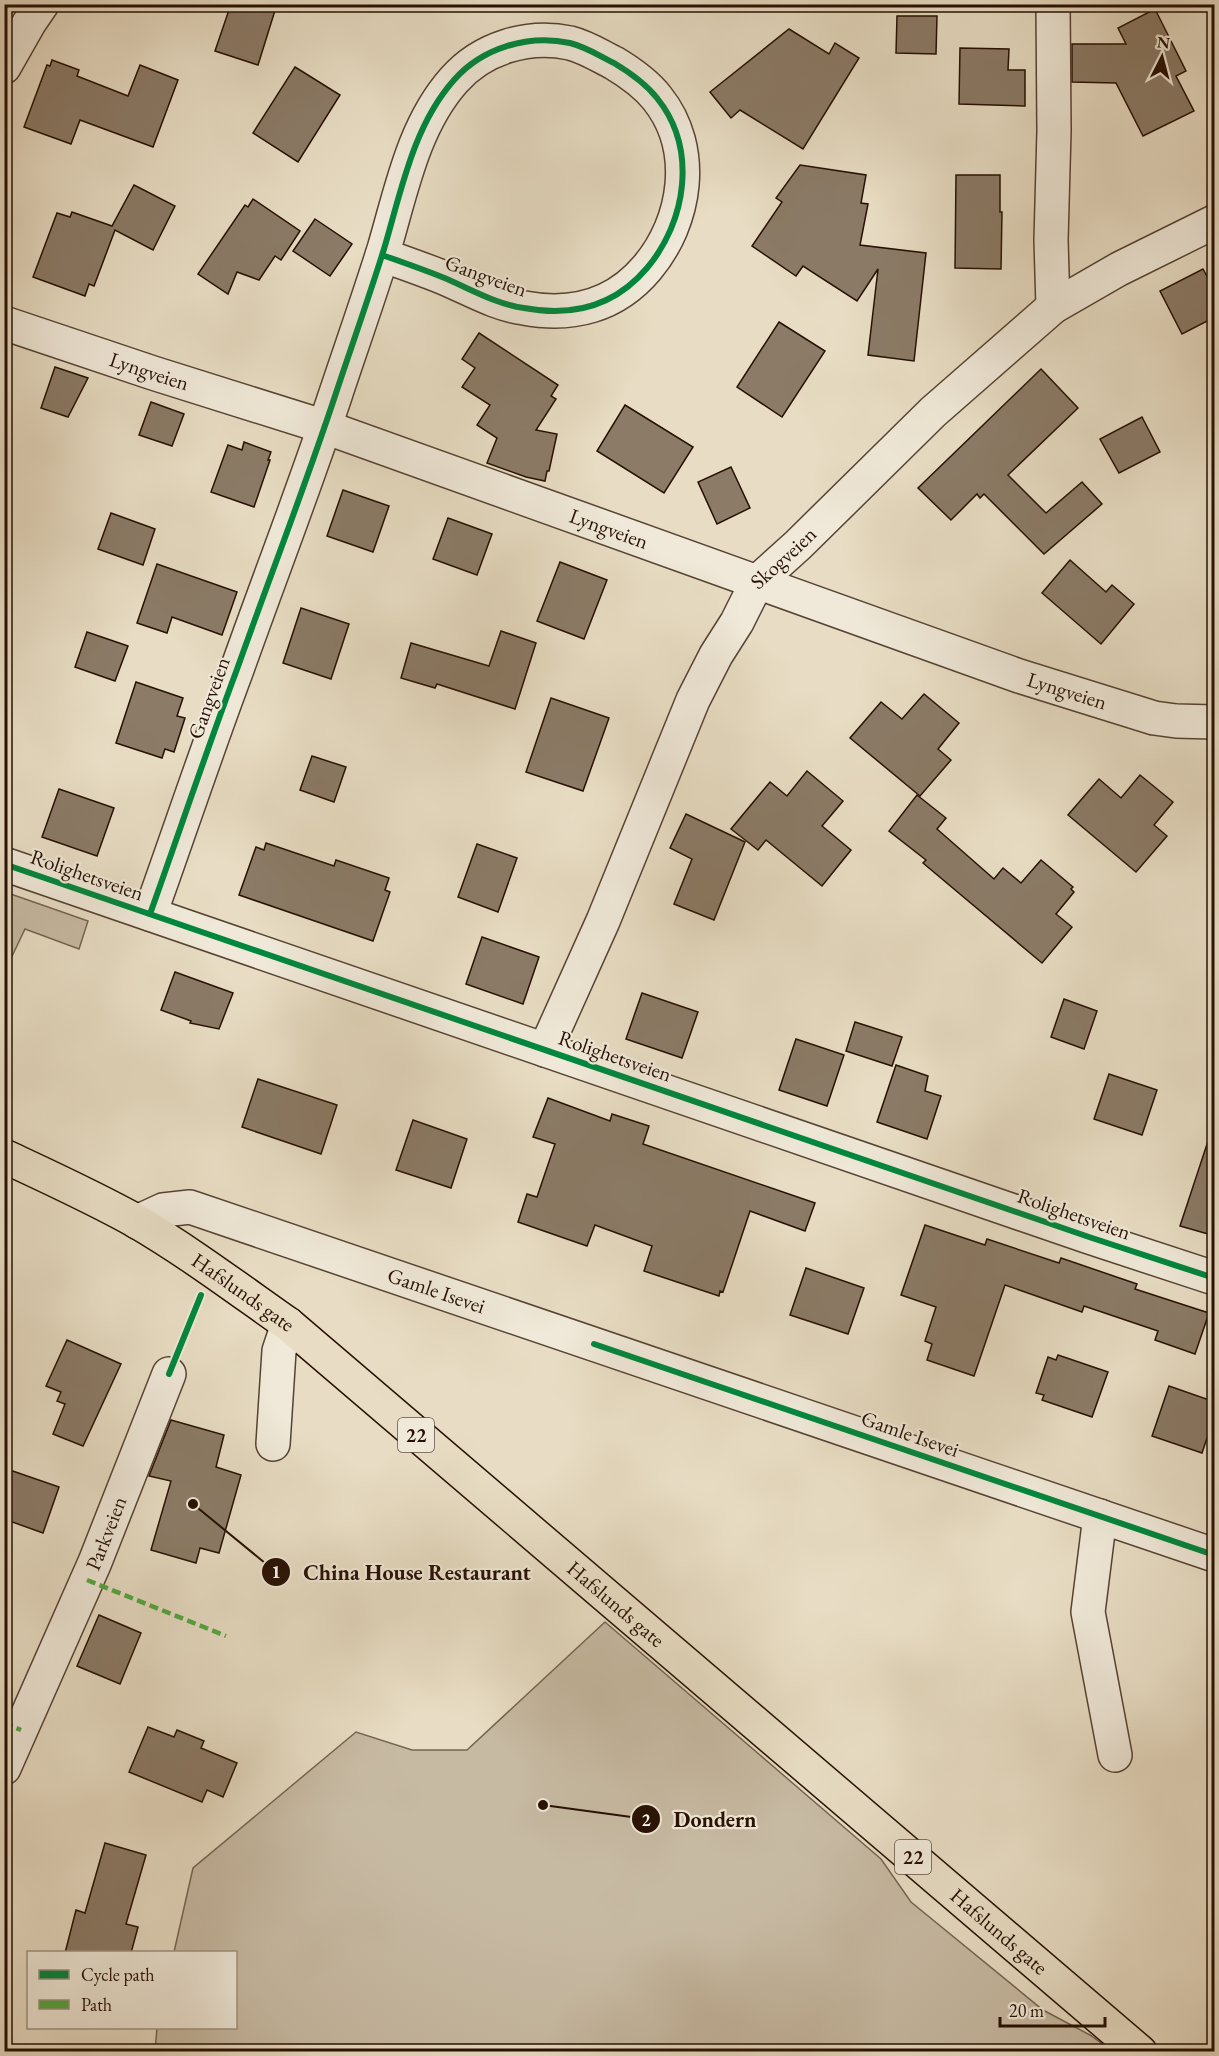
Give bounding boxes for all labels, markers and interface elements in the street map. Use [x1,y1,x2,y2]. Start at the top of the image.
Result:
north arrow [1132,27,1192,87]
text: N [1156,31,1171,54]
street label: Gangveien [442,248,531,303]
street label: Lyngveien [106,345,192,396]
street label: Lyngveien [566,502,652,555]
street label: Skogveien [744,521,822,595]
street label: Gangveien [181,653,236,742]
street label: Lyngveien [1024,665,1110,716]
street label: Rolighetsveien [27,843,147,907]
street label: Rolighetsveien [555,1024,675,1088]
street label: Rolighetsveien [1014,1182,1134,1246]
street label: Hafslunds gate [187,1246,301,1337]
street label: Gamle Isevei [384,1261,489,1319]
street label: Gamle Isevei [858,1404,963,1463]
road number: 22 [398,1418,434,1452]
street label: Parkveien [79,1492,133,1574]
callout: China House Restaurant [261,1552,542,1592]
street label: Hafslunds gate [562,1554,671,1653]
text: China House Restaurant [303,1558,532,1587]
text: 1 [271,1560,281,1583]
callout: Dondern [631,1799,768,1839]
text: Dondern [674,1805,757,1834]
text: 2 [641,1808,651,1831]
road number: 22 [895,1840,931,1874]
street label: Hafslunds gate [945,1882,1054,1980]
legend [27,1951,237,2029]
text: Cycle path [81,1963,155,1986]
scale bar [1000,1990,1105,2028]
text: Path [81,1993,112,2016]
text: 20 m [1009,1999,1044,2022]

